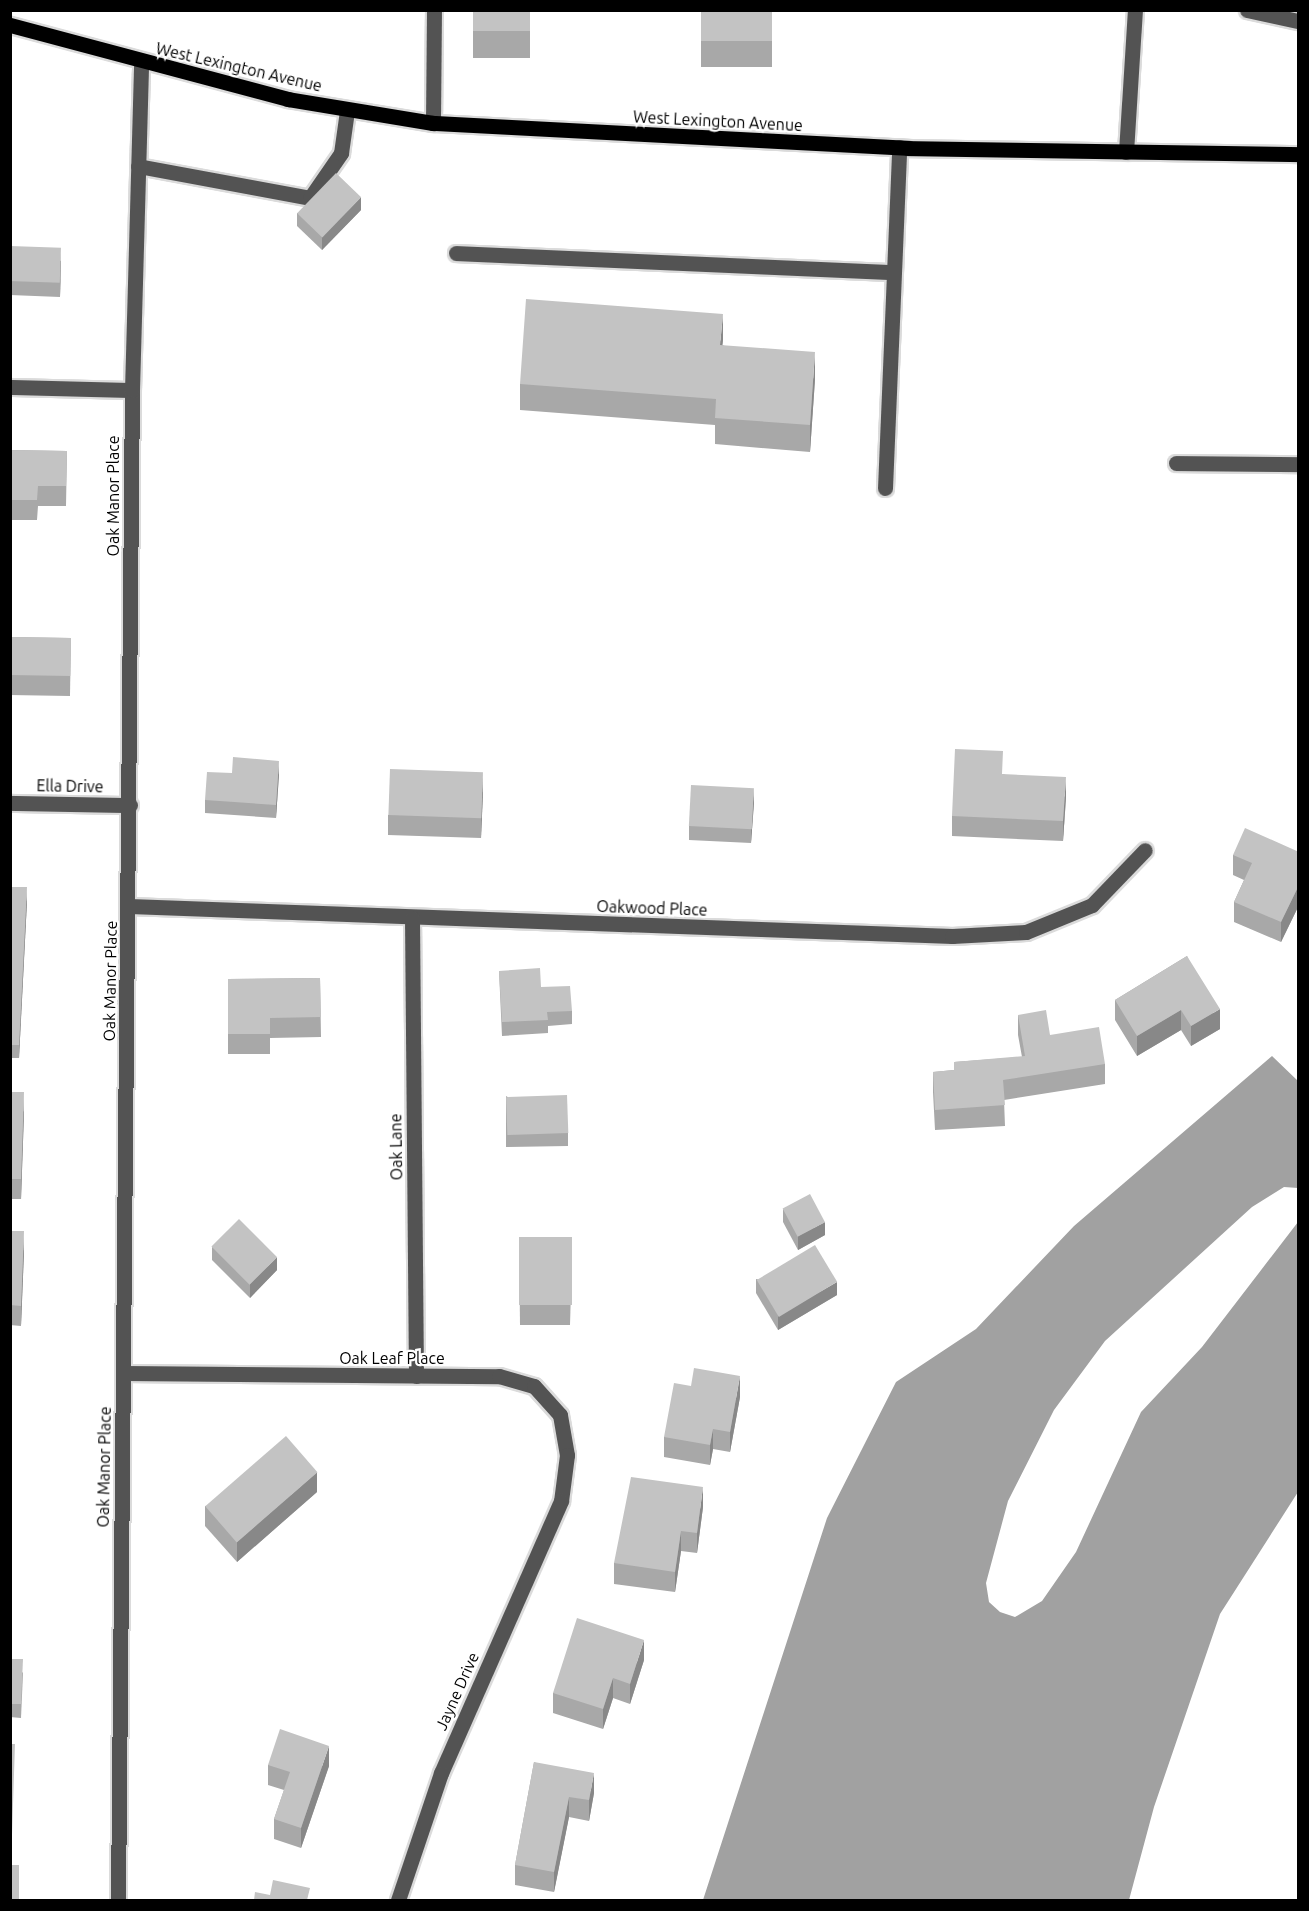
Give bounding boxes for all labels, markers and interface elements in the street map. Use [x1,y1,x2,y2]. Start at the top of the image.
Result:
street label: West Lexington Avenue [154,39,324,95]
street label: West Lexington Avenue [633,107,803,135]
street label: Oak Manor Place [103,436,123,556]
street label: Ella Drive [36,776,104,796]
street label: Oakwood Place [596,896,708,920]
street label: Oak Manor Place [99,920,121,1042]
street label: Oak Lane [386,1113,406,1181]
street label: Oak Leaf Place [339,1348,445,1368]
street label: Oak Manor Place [93,1406,115,1528]
street label: Jayne Drive [431,1649,483,1733]

